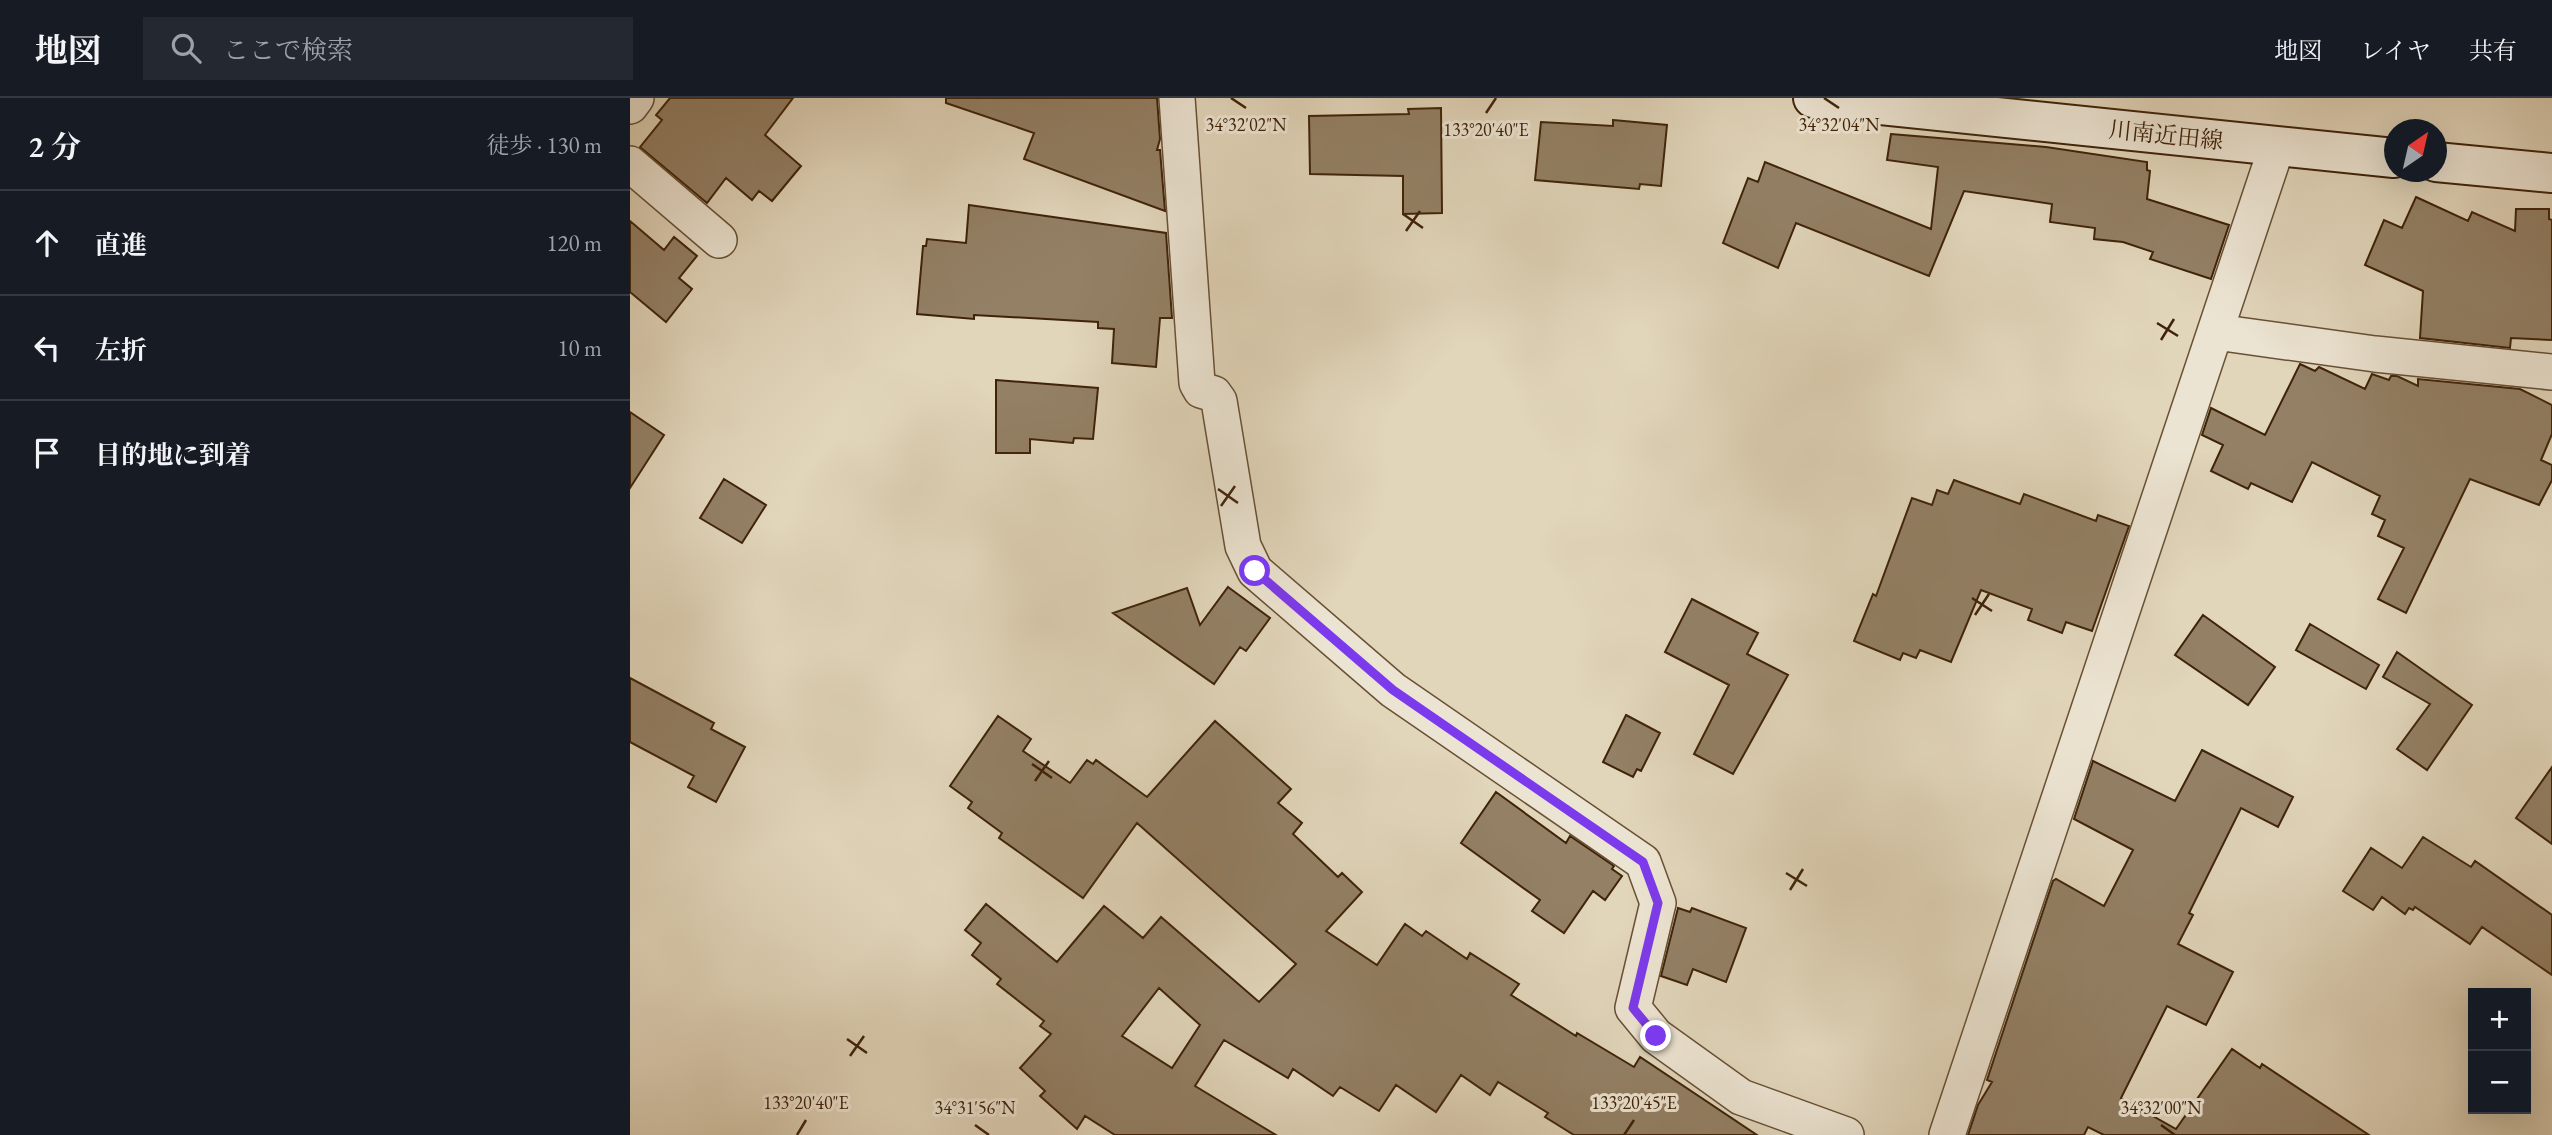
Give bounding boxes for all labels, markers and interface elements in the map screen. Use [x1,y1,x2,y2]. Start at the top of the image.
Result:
search box [143,17,633,80]
text: 地図 [35,29,101,72]
icon: search [167,29,205,67]
text: ここで検索 [223,33,353,67]
text: 地図 [2274,35,2322,66]
text: レイヤ [2360,35,2431,66]
text: 共有 [2469,35,2517,66]
text: 34°32'02"N [1206,113,1287,136]
text: 34°32'04"N [1799,113,1880,136]
street label: 川南近田線 [2107,114,2225,156]
text: 133°20'40"E [1443,118,1529,141]
north arrow [2384,119,2447,182]
text: 2 分 [28,127,81,166]
text: 徒歩 · 130 m [487,130,602,160]
icon: ahead [28,224,66,262]
text: 直進 [95,228,147,262]
text: 120 m [546,228,602,258]
icon: left [28,329,66,367]
text: 左折 [95,333,147,367]
text: 10 m [557,333,602,363]
icon: arrive [28,434,66,472]
text: 目的地に到着 [95,438,251,472]
route start [1239,555,1270,586]
map controls [2468,988,2531,1114]
button: + [2468,988,2531,1051]
route end [1640,1020,1671,1051]
button: − [2468,1051,2531,1114]
text: 133°20'40"E [763,1091,849,1114]
text: 133°20'45"E [1591,1091,1677,1114]
text: 34°31'56"N [935,1096,1016,1119]
text: 34°32'00"N [2121,1096,2202,1119]

